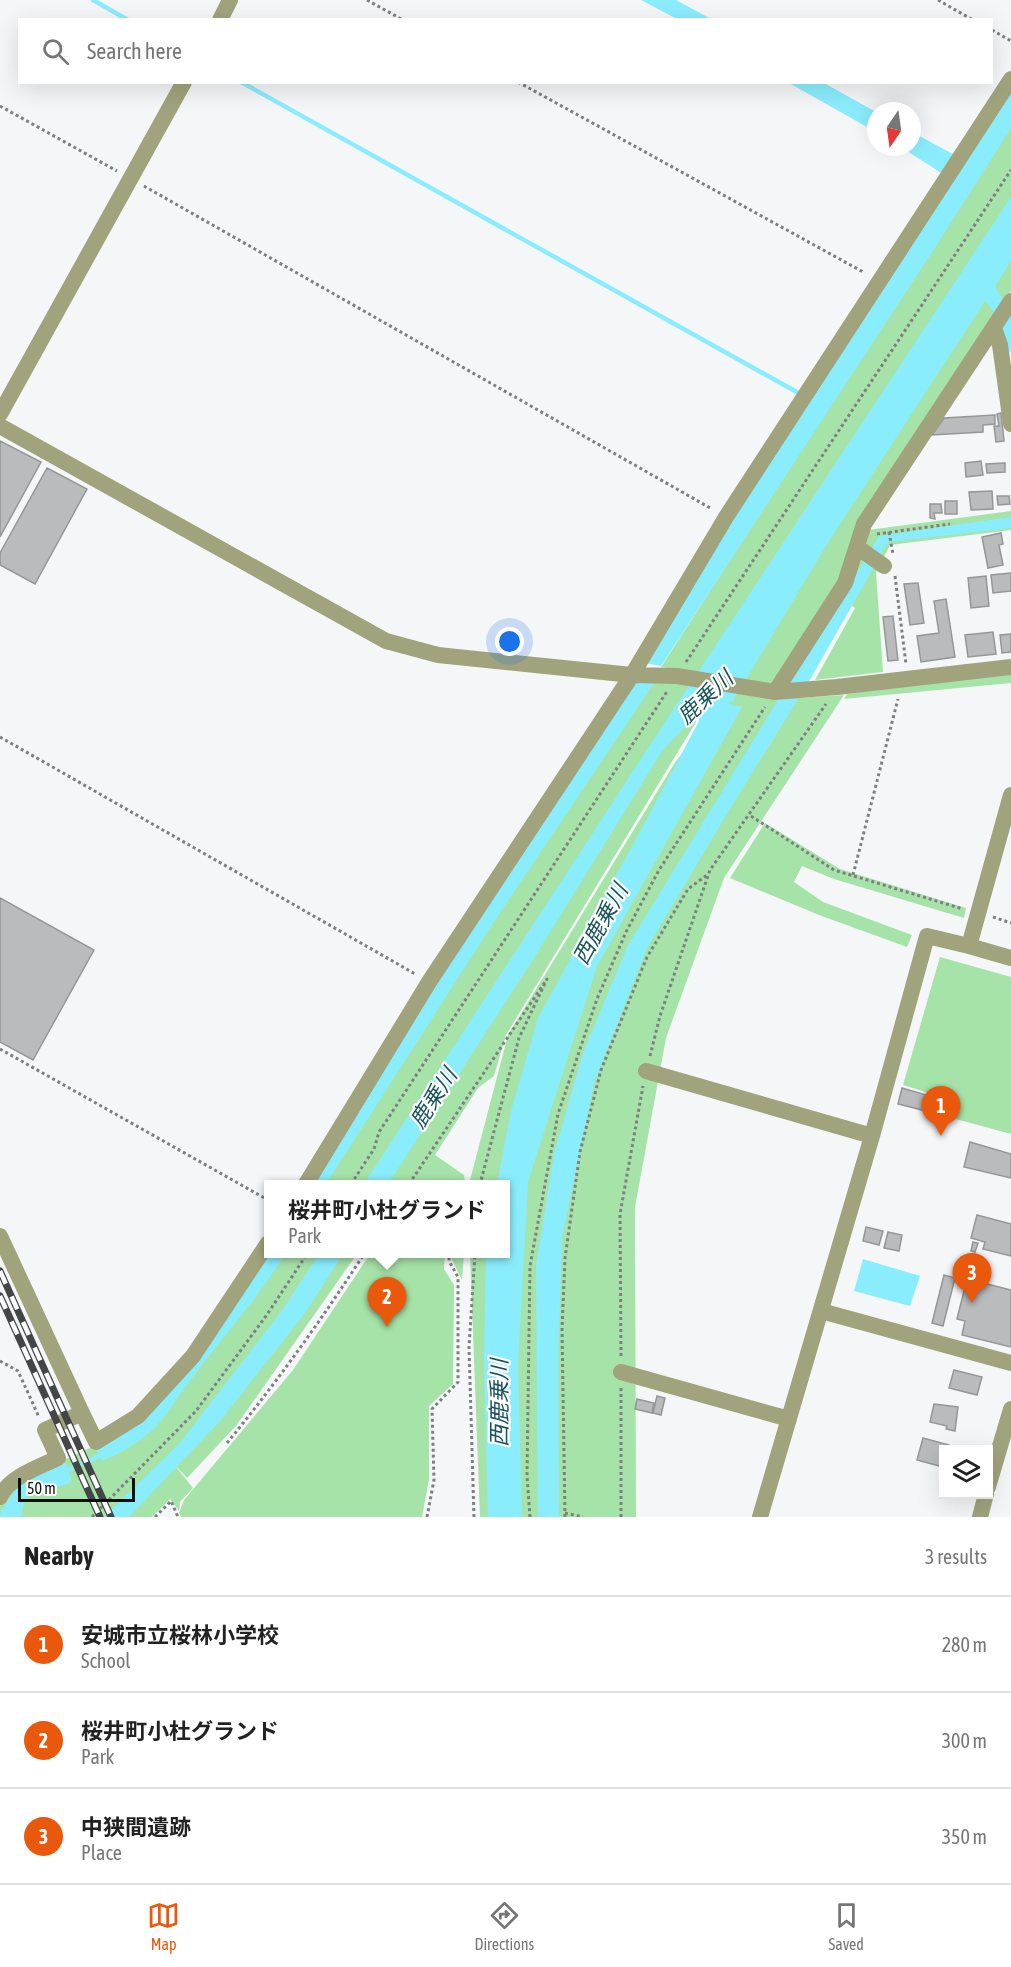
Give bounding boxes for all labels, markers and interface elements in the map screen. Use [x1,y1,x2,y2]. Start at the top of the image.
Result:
search box [18,18,993,84]
icon: search [39,35,72,68]
text: Search here [87,38,182,64]
north arrow [867,102,921,156]
your location [495,627,524,656]
water label: 鹿乗川 [672,664,739,729]
water label: 西鹿乗川 [567,877,634,969]
water label: 鹿乗川 [404,1062,463,1133]
pin: 1 [922,1086,960,1136]
popup [264,1180,510,1258]
text: 桜井町小杜グランド [288,1197,486,1223]
text: Park [288,1224,321,1247]
pin: 3 [952,1254,992,1303]
pin: 2 [368,1278,406,1327]
water label: 西鹿乗川 [486,1357,512,1447]
map controls [939,1445,993,1499]
button: layers [939,1445,993,1499]
scale bar [18,1475,135,1502]
text: 50 m [27,1479,56,1497]
text: Nearby [24,1541,94,1571]
text: 3 results [925,1545,987,1568]
text: 安城市立桜林小学校 [81,1622,279,1648]
text: 1 [39,1633,48,1656]
text: 280 m [942,1633,987,1656]
text: School [81,1649,131,1672]
text: 桜井町小杜グランド [81,1718,279,1744]
text: 2 [39,1729,48,1752]
text: 300 m [942,1729,987,1752]
text: Park [81,1745,114,1768]
text: 中狭間遺跡 [81,1814,191,1840]
text: 3 [39,1825,48,1848]
text: 350 m [942,1825,987,1848]
text: Place [81,1841,122,1864]
tab: Map [147,1899,180,1953]
tab: Directions [474,1899,534,1953]
tab: Saved [828,1899,864,1953]

